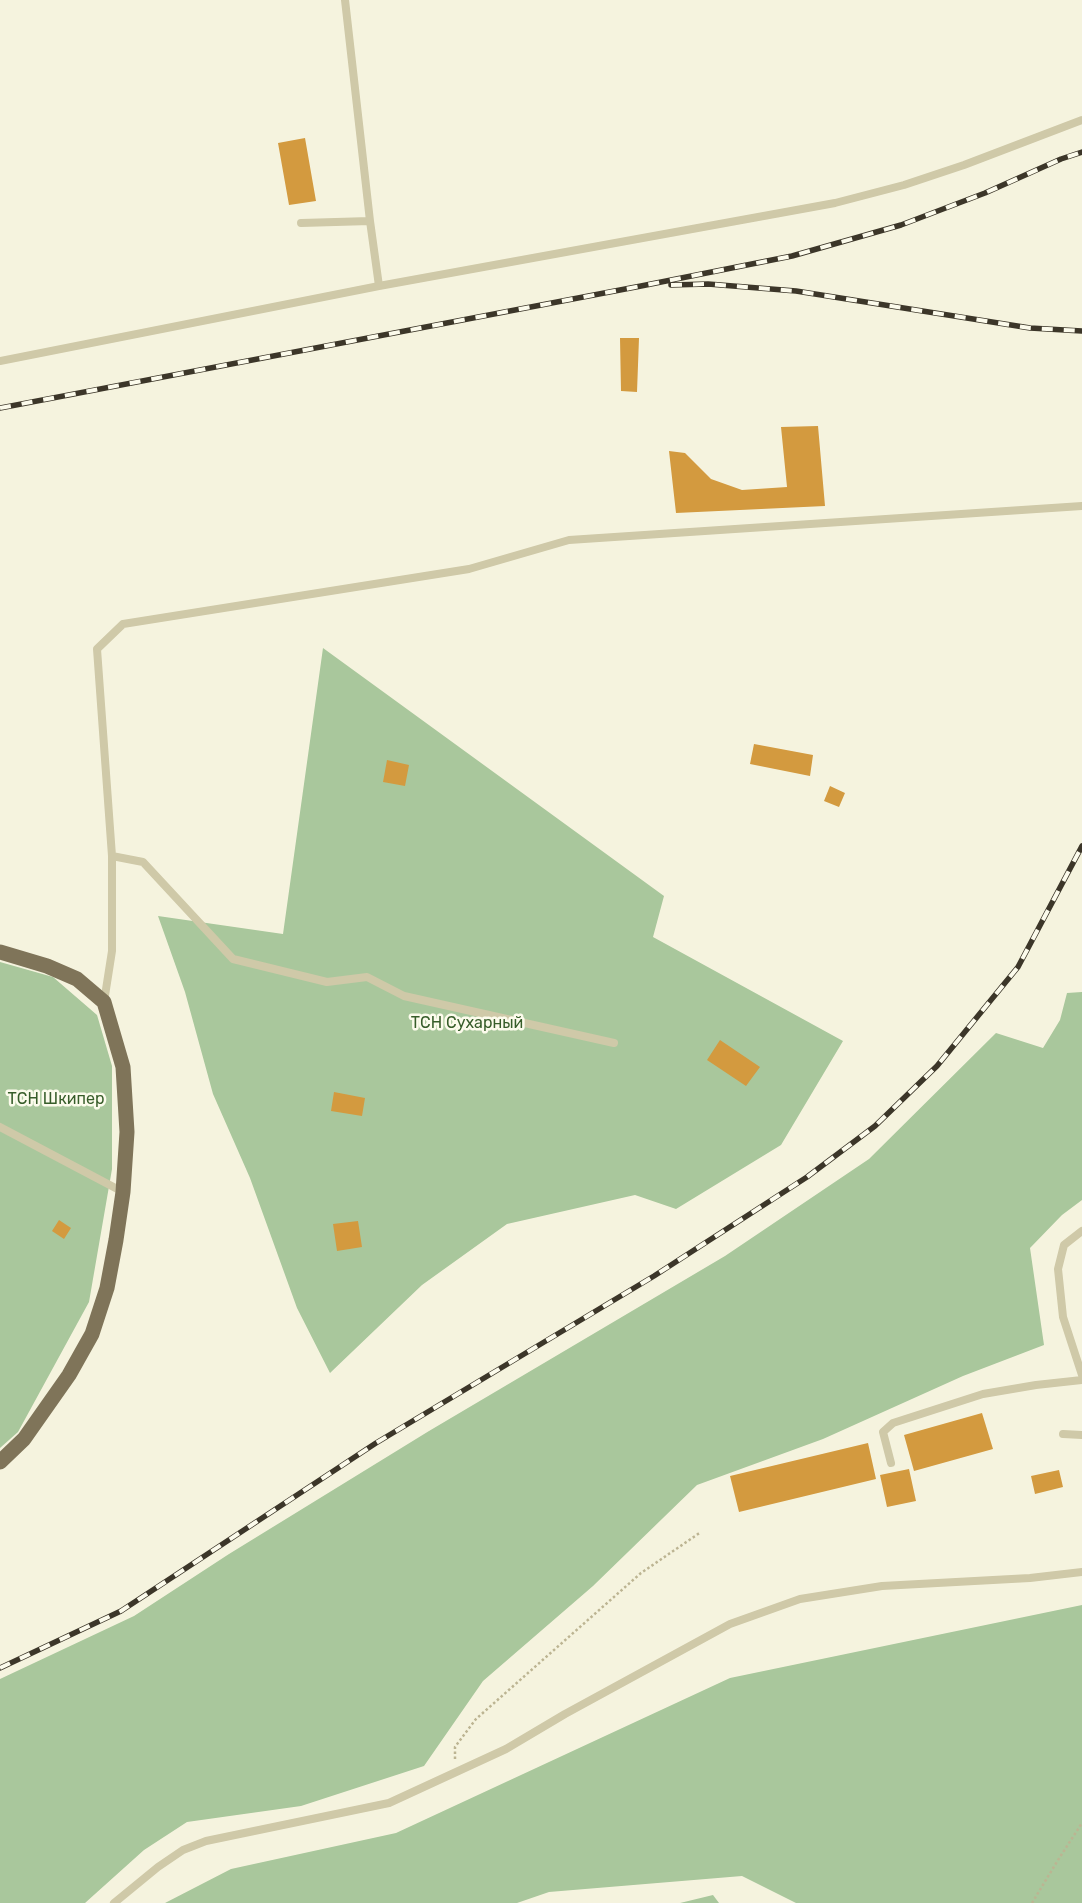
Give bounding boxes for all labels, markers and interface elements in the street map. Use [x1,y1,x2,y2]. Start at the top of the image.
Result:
park label: ТСН Сухарный [411,1013,523,1033]
park label: ТСН Шкипер [8,1089,104,1109]

